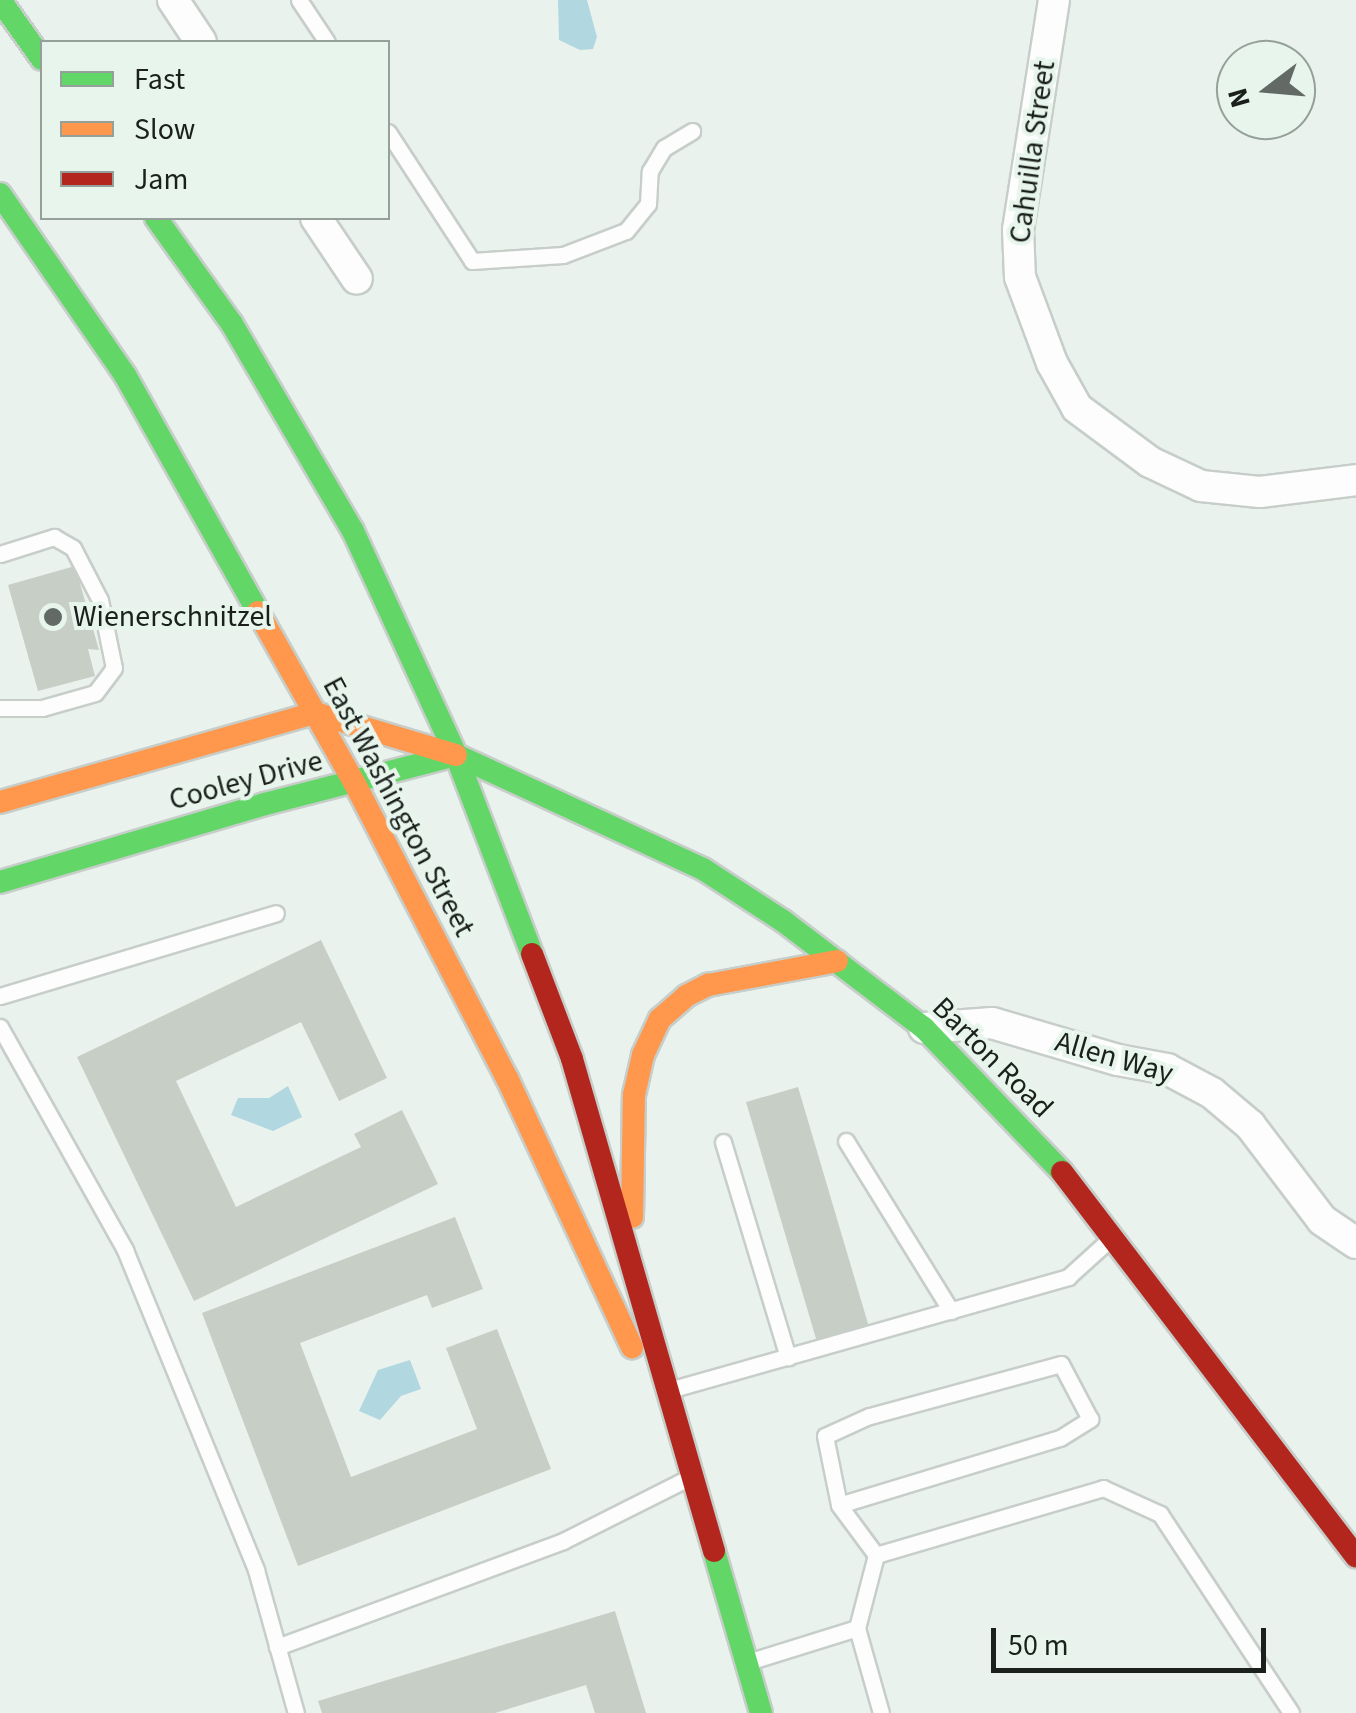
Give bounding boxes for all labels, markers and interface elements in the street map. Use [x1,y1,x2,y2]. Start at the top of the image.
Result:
legend [40,40,390,220]
north arrow [1216,40,1316,140]
text: Fast [134,58,185,101]
street label: Cahuilla Street [1002,58,1064,246]
text: N [1217,83,1261,112]
text: Slow [134,108,195,151]
text: Jam [134,158,188,201]
place label: Wienerschnitzel [73,599,272,635]
marker: Wienerschnitzel [42,606,64,628]
street label: East Washington Street [314,671,482,943]
street label: Cooley Drive [165,743,327,819]
street label: Barton Road [924,990,1060,1126]
street label: Allen Way [1051,1024,1177,1092]
scale bar [996,1608,1271,1670]
text: 50 m [1008,1624,1069,1667]

